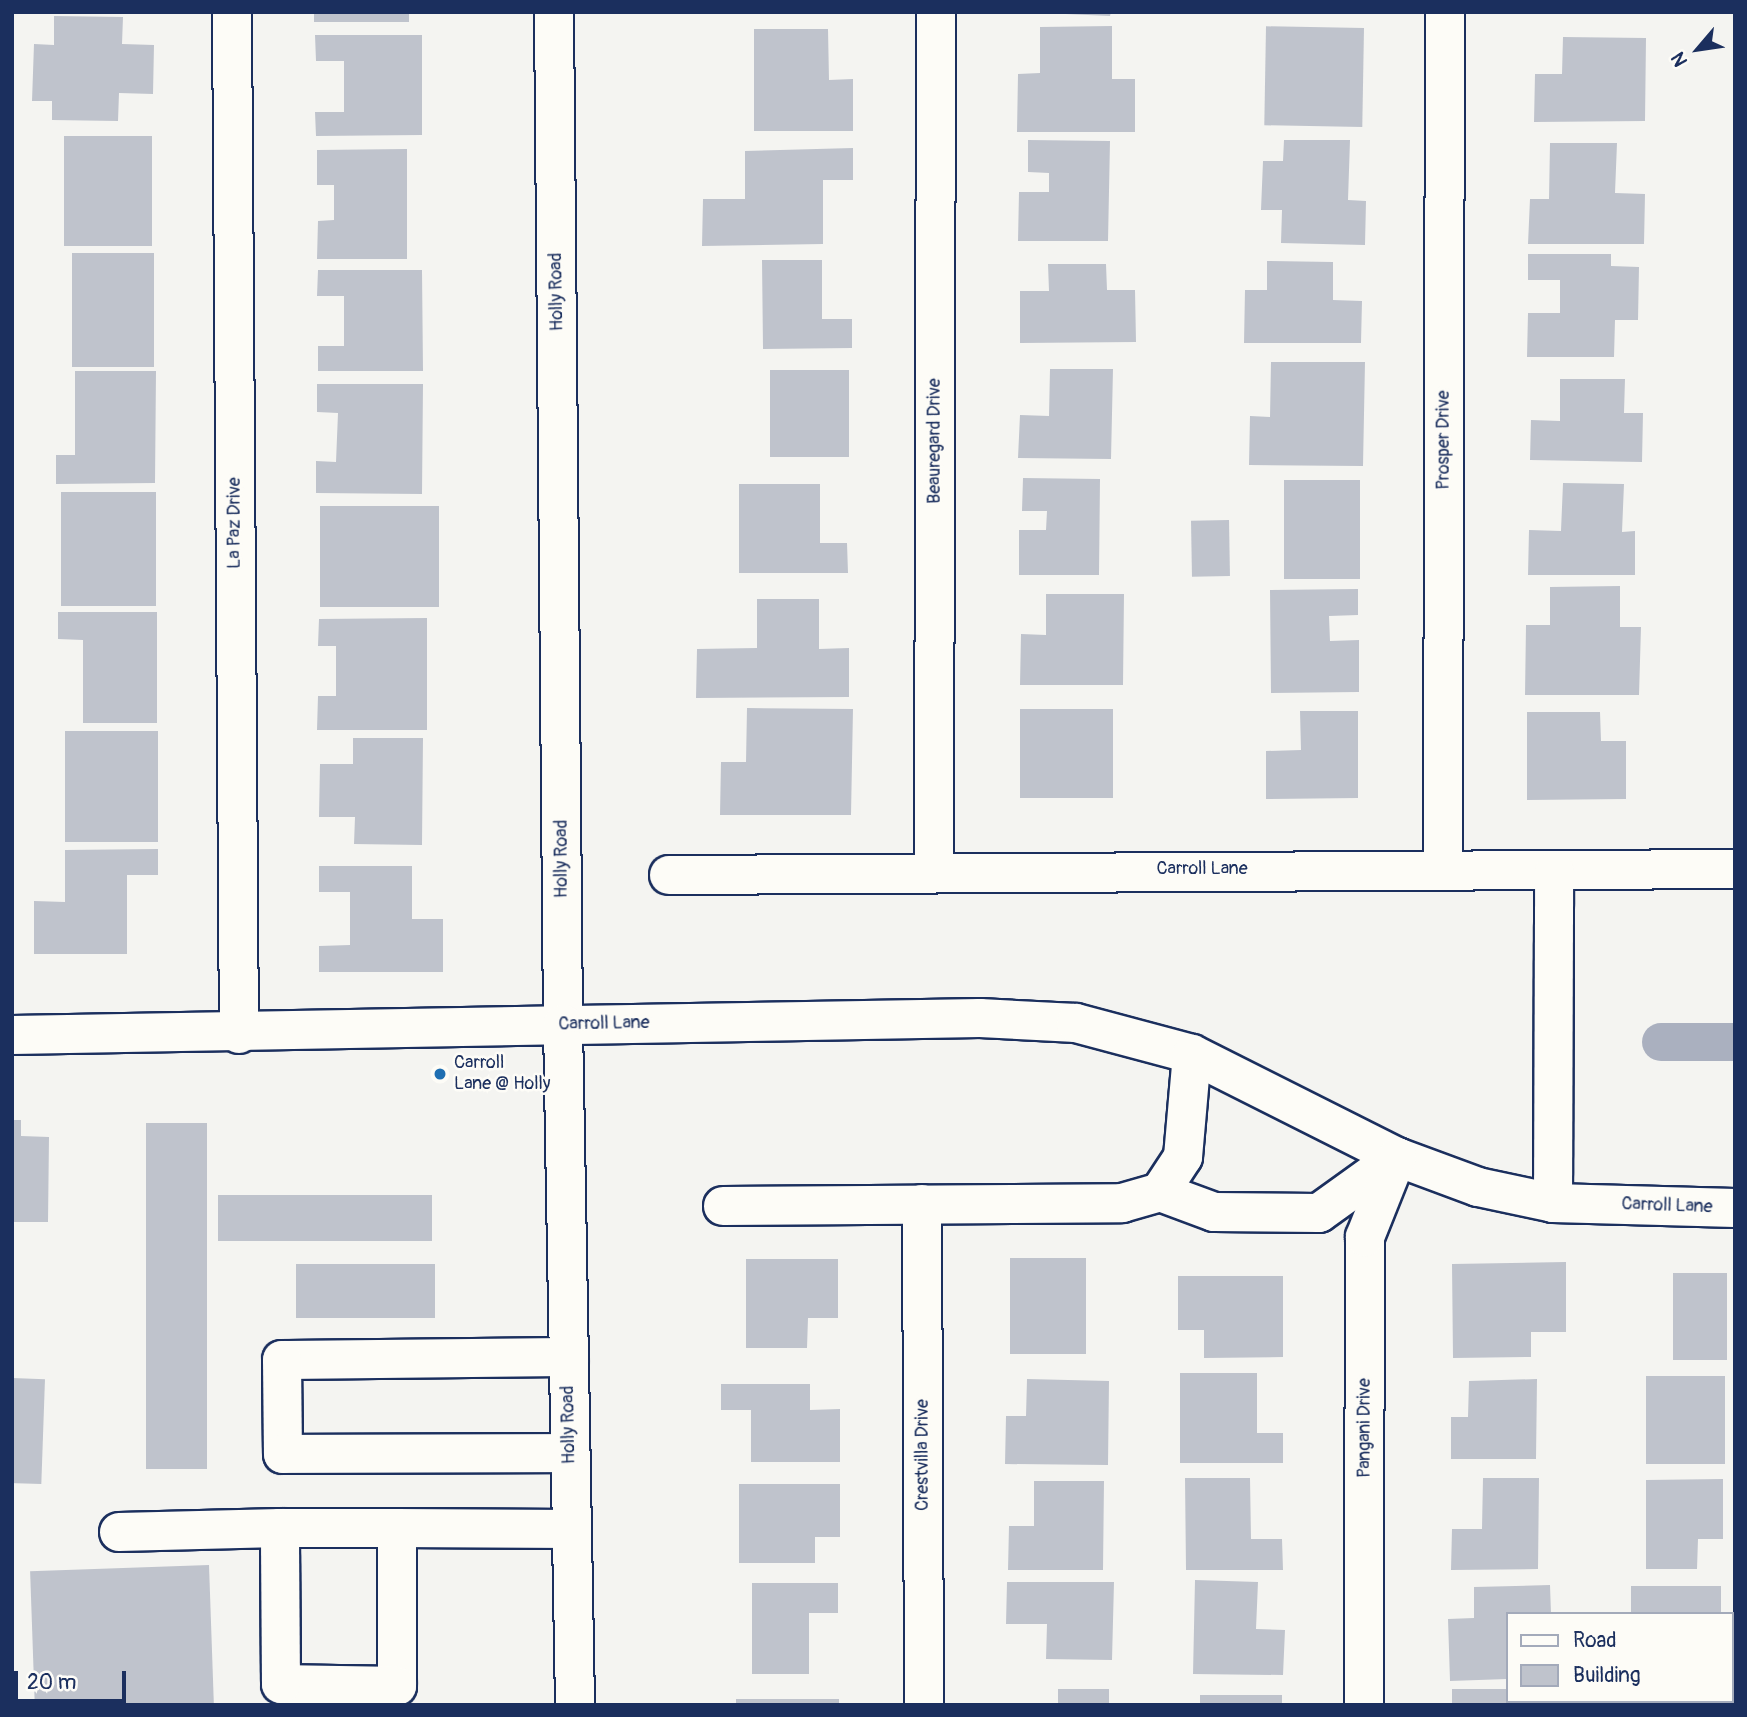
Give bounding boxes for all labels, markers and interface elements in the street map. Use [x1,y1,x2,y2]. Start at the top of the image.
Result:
north arrow [1663,14,1733,84]
text: N [1666,48,1693,71]
street label: Holly Road [546,253,568,331]
street label: Beauregard Drive [924,378,946,504]
street label: Prosper Drive [1433,390,1455,490]
street label: La Paz Drive [224,477,246,569]
street label: Holly Road [551,820,573,898]
street label: Carroll Lane [1156,858,1248,880]
street label: Carroll Lane [558,1012,650,1036]
place label: Carroll Lane @ Holly [454,1053,551,1096]
marker: Carroll Lane @ Holly [432,1066,448,1082]
street label: Carroll Lane [1621,1194,1713,1218]
street label: Pangani Drive [1354,1378,1376,1478]
street label: Holly Road [558,1386,580,1464]
street label: Crestvilla Drive [912,1399,934,1511]
legend [1506,1612,1733,1703]
text: Road [1573,1627,1617,1654]
scale bar [18,1658,130,1702]
text: Building [1573,1662,1640,1689]
text: 20 m [27,1669,76,1696]

